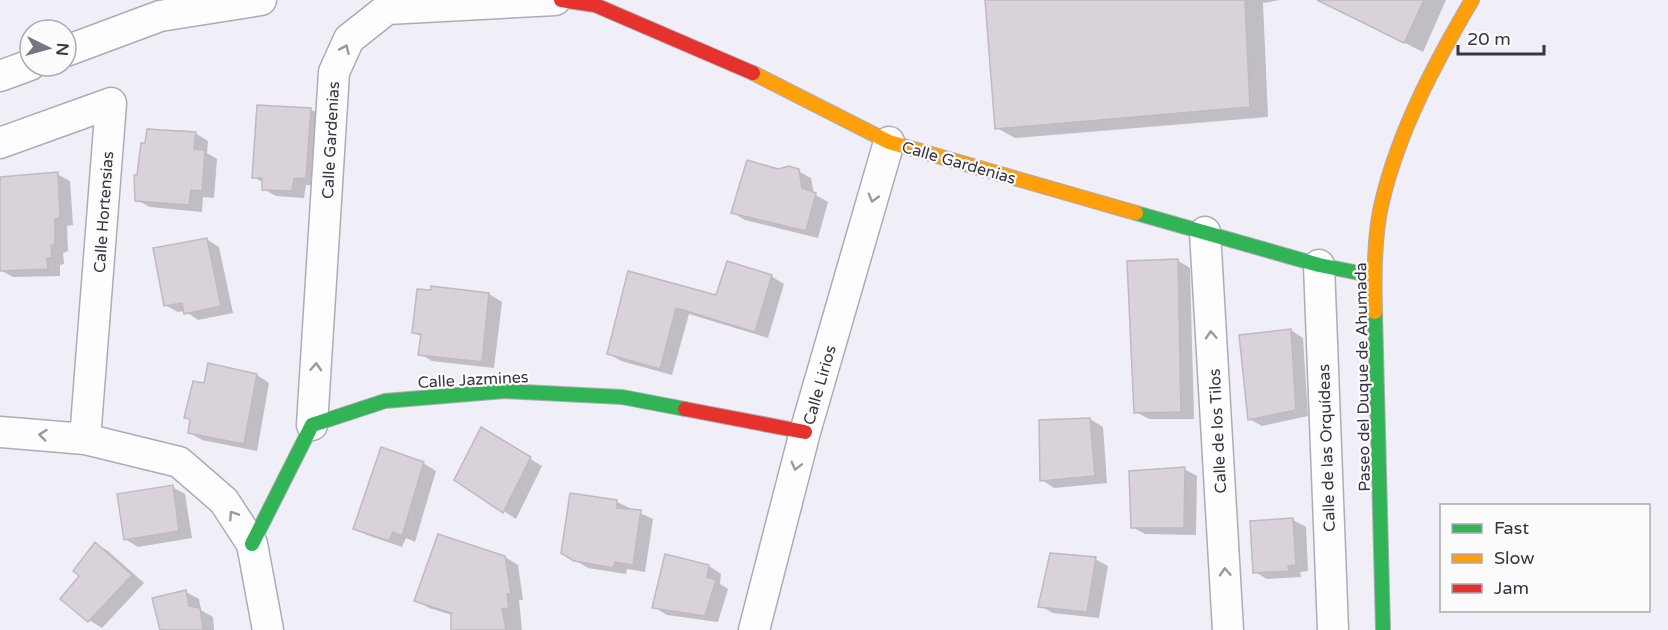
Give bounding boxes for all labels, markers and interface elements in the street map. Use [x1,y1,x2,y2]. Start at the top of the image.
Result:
north arrow [18,18,78,78]
scale bar [1458,18,1544,56]
text: 20 m [1467,28,1511,50]
text: N [51,42,72,56]
one-way arrow [337,44,349,55]
street label: Calle Gardenias [318,81,344,199]
street label: Calle Gardenias [899,137,1018,189]
street label: Calle Hortensias [90,150,118,274]
one-way arrow [868,192,880,203]
street label: Paseo del Duque de Ahumada [1351,262,1375,492]
one-way arrow [1205,330,1218,340]
street label: Calle Lirios [799,343,841,427]
one-way arrow [309,362,322,371]
street label: Calle de las Orquídeas [1314,364,1340,532]
street label: Calle Jazmines [417,367,529,393]
street label: Calle de los Tilos [1205,368,1231,494]
one-way arrow [38,429,47,442]
one-way arrow [791,461,804,471]
legend [1440,504,1650,612]
one-way arrow [230,511,241,522]
text: Fast [1494,517,1529,539]
text: Slow [1494,547,1535,569]
one-way arrow [1218,567,1231,576]
text: Jam [1494,577,1529,599]

